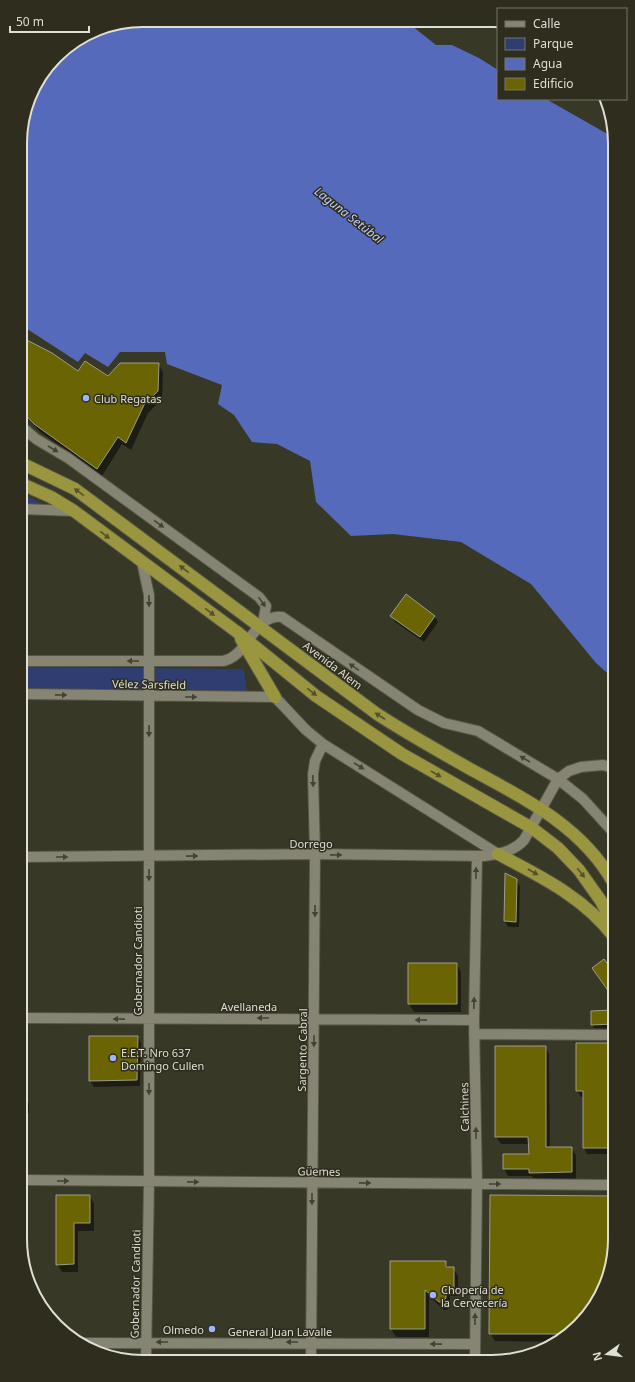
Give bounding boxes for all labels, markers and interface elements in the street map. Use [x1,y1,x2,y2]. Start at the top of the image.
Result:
scale bar [10,8,89,34]
legend [497,8,627,100]
text: 50 m [16,13,44,30]
text: Calle [533,15,561,32]
text: Parque [533,35,574,52]
text: Agua [533,55,562,72]
text: Edificio [533,75,574,92]
water label: Laguna Setúbal [311,183,388,248]
place label: Club Regatas [94,391,162,406]
marker: Club Regatas [81,393,91,403]
one-way arrow [47,445,59,452]
one-way arrow [74,488,84,496]
one-way arrow [153,520,164,528]
one-way arrow [100,530,111,539]
one-way arrow [178,565,189,573]
one-way arrow [146,595,152,608]
one-way arrow [258,596,266,607]
one-way arrow [204,608,215,616]
street label: Avenida Alem [300,638,366,692]
one-way arrow [126,658,139,664]
one-way arrow [349,663,360,671]
street label: Vélez Sarsfield [112,676,186,692]
one-way arrow [307,688,318,697]
one-way arrow [55,692,68,698]
one-way arrow [185,694,198,700]
one-way arrow [374,712,386,719]
one-way arrow [146,725,152,738]
one-way arrow [519,756,531,763]
one-way arrow [353,762,364,770]
one-way arrow [430,770,442,777]
one-way arrow [310,775,317,787]
street label: Dorrego [289,836,333,851]
one-way arrow [330,852,343,858]
one-way arrow [186,853,199,859]
one-way arrow [56,854,69,860]
one-way arrow [473,867,480,879]
one-way arrow [577,868,586,879]
one-way arrow [146,869,152,882]
one-way arrow [527,869,539,876]
one-way arrow [312,905,318,918]
street label: Gobernador Candioti [130,907,145,1015]
one-way arrow [471,997,478,1009]
street label: Avellaneda [221,999,277,1014]
street label: Sargento Cabral [294,1008,310,1092]
one-way arrow [256,1015,269,1021]
one-way arrow [112,1016,125,1022]
one-way arrow [414,1017,427,1023]
one-way arrow [311,1035,317,1048]
place label: E.E.T. Nro 637 Domingo Cullen [121,1045,204,1073]
marker: E.E.T. Nro 637 Domingo Cullen [108,1053,118,1063]
street label: Calchines [456,1082,472,1132]
one-way arrow [146,1083,152,1096]
one-way arrow [473,1126,479,1139]
street label: Güemes [297,1163,341,1179]
one-way arrow [57,1178,70,1184]
one-way arrow [187,1179,200,1185]
one-way arrow [359,1180,372,1186]
one-way arrow [489,1181,502,1187]
one-way arrow [309,1193,315,1206]
street label: Gobernador Candioti [127,1229,143,1339]
place label: Chopería de la Cervecería [441,1282,507,1310]
marker: Chopería de la Cervecería [428,1290,438,1300]
one-way arrow [472,1312,478,1325]
place label: Olmedo [163,1322,204,1337]
marker: Olmedo [207,1324,217,1334]
street label: General Juan Lavalle [228,1324,332,1339]
north arrow [587,1334,627,1374]
one-way arrow [155,1339,168,1345]
one-way arrow [286,1339,298,1346]
one-way arrow [429,1341,442,1347]
text: N [588,1350,605,1363]

